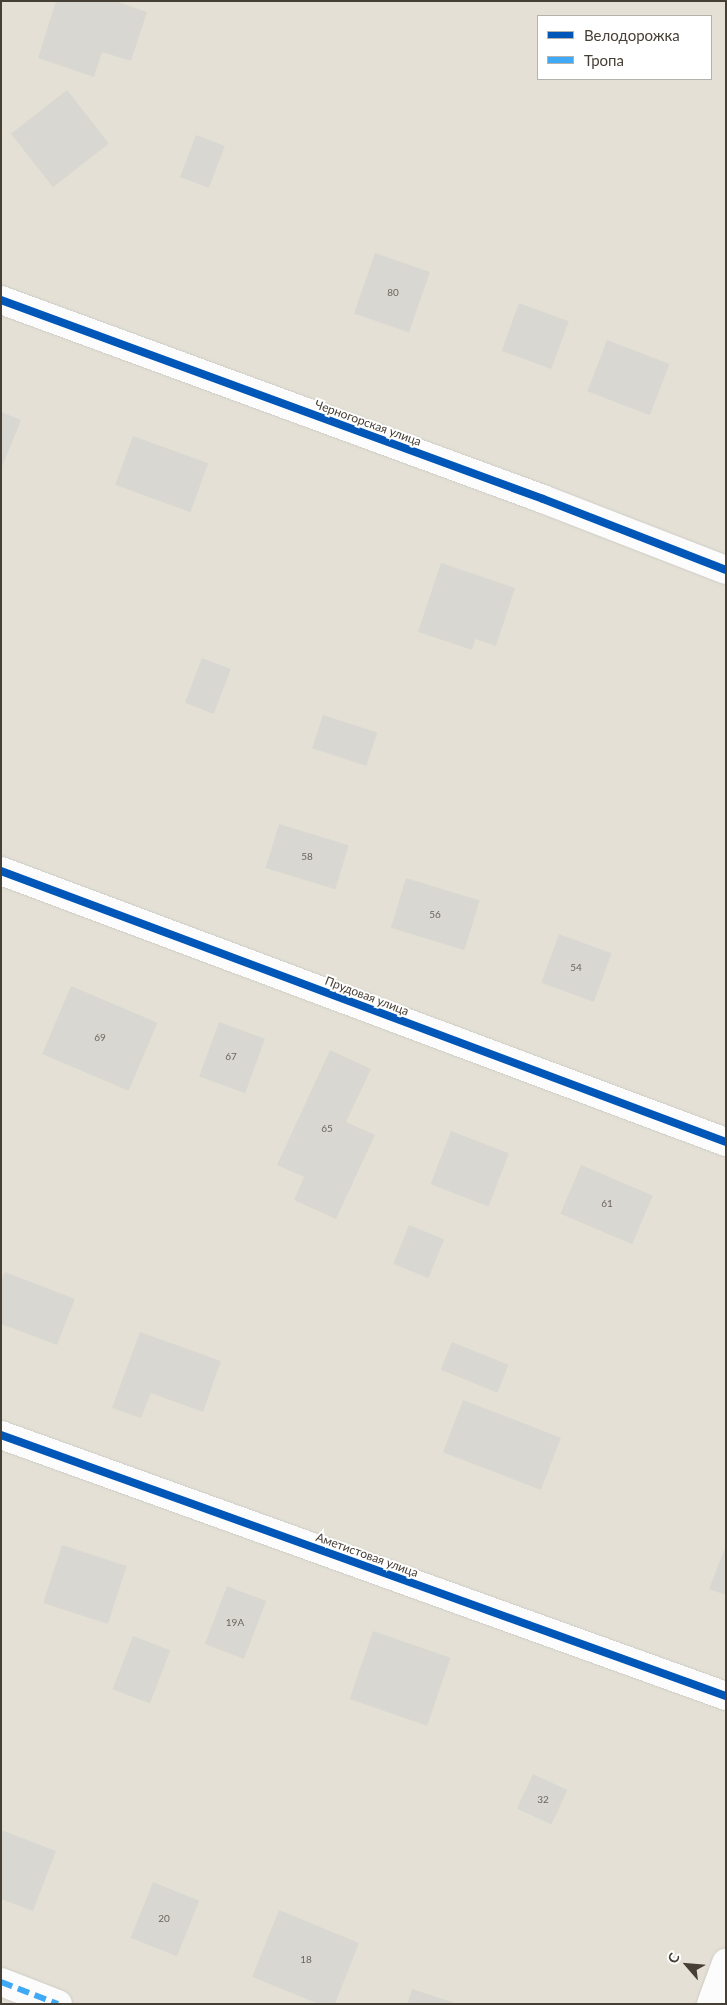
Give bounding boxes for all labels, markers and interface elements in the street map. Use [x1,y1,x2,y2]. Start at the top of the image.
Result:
legend [537,15,712,80]
text: Велодорожка [584,26,680,44]
text: Тропа [584,51,624,69]
house number: 80 [387,287,399,299]
street label: Черногорская улица [313,397,423,449]
house number: 58 [301,851,313,863]
house number: 56 [429,909,441,921]
house number: 54 [570,962,582,974]
street label: Прудовая улица [323,973,411,1019]
house number: 69 [94,1032,106,1044]
house number: 67 [225,1051,237,1063]
house number: 65 [321,1123,333,1135]
house number: 61 [601,1198,613,1210]
street label: Аметистовая улица [314,1530,420,1580]
house number: 19А [226,1617,244,1629]
house number: 32 [537,1794,549,1806]
house number: 20 [158,1913,170,1925]
north arrow [662,1940,712,1990]
text: С [664,1950,683,1966]
house number: 18 [300,1954,312,1966]

